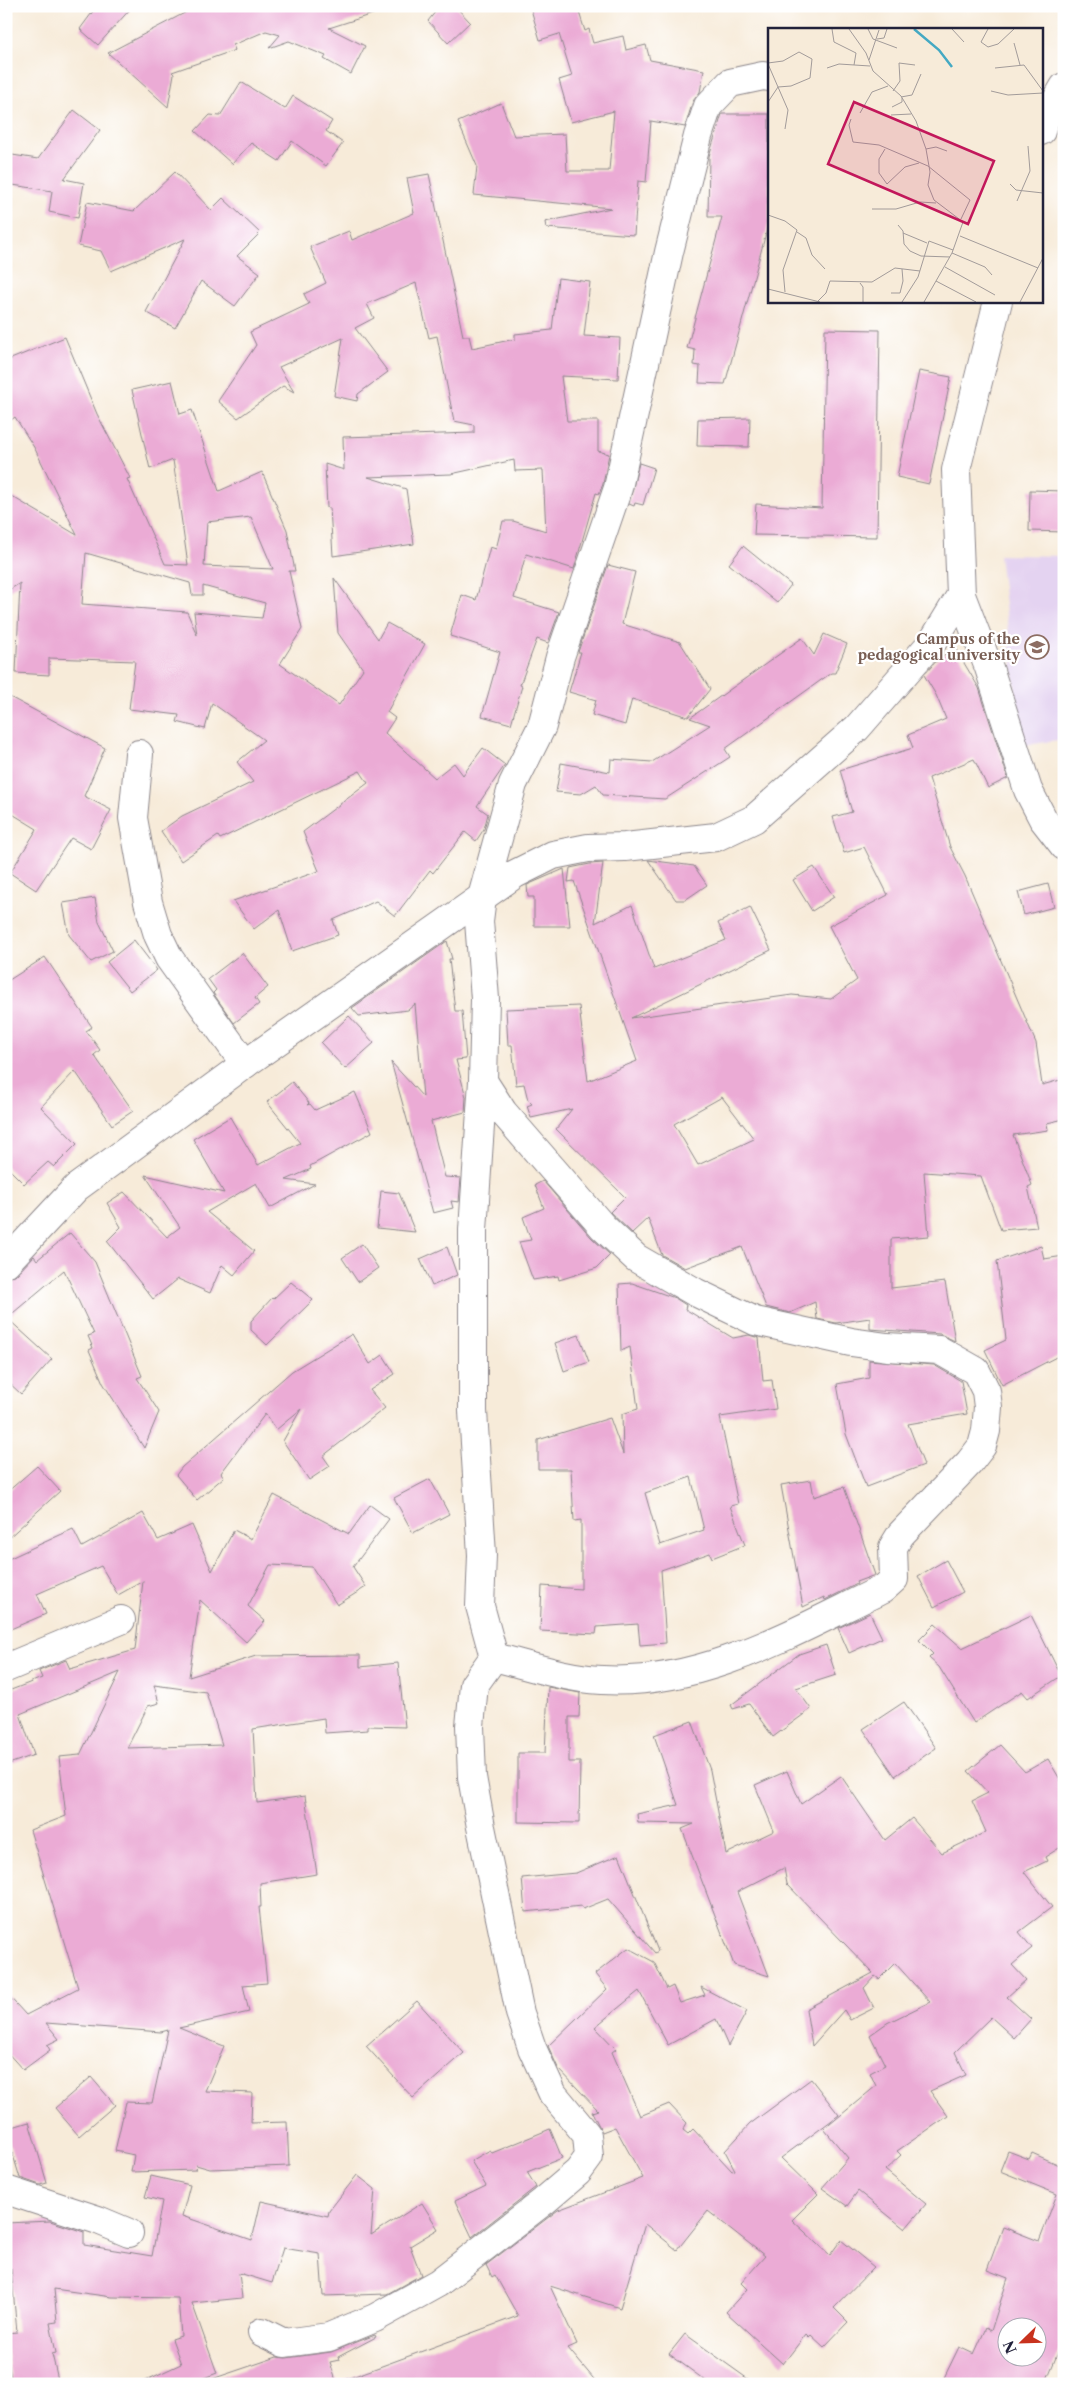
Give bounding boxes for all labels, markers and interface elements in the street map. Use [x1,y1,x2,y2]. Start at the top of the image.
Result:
inset map [768,28,1042,302]
place label: Campus of the pedagogical university [858,630,1020,664]
school or university icon: Campus of the pedagogical university [1024,634,1050,660]
north arrow [998,2318,1048,2368]
text: N [999,2338,1021,2356]

